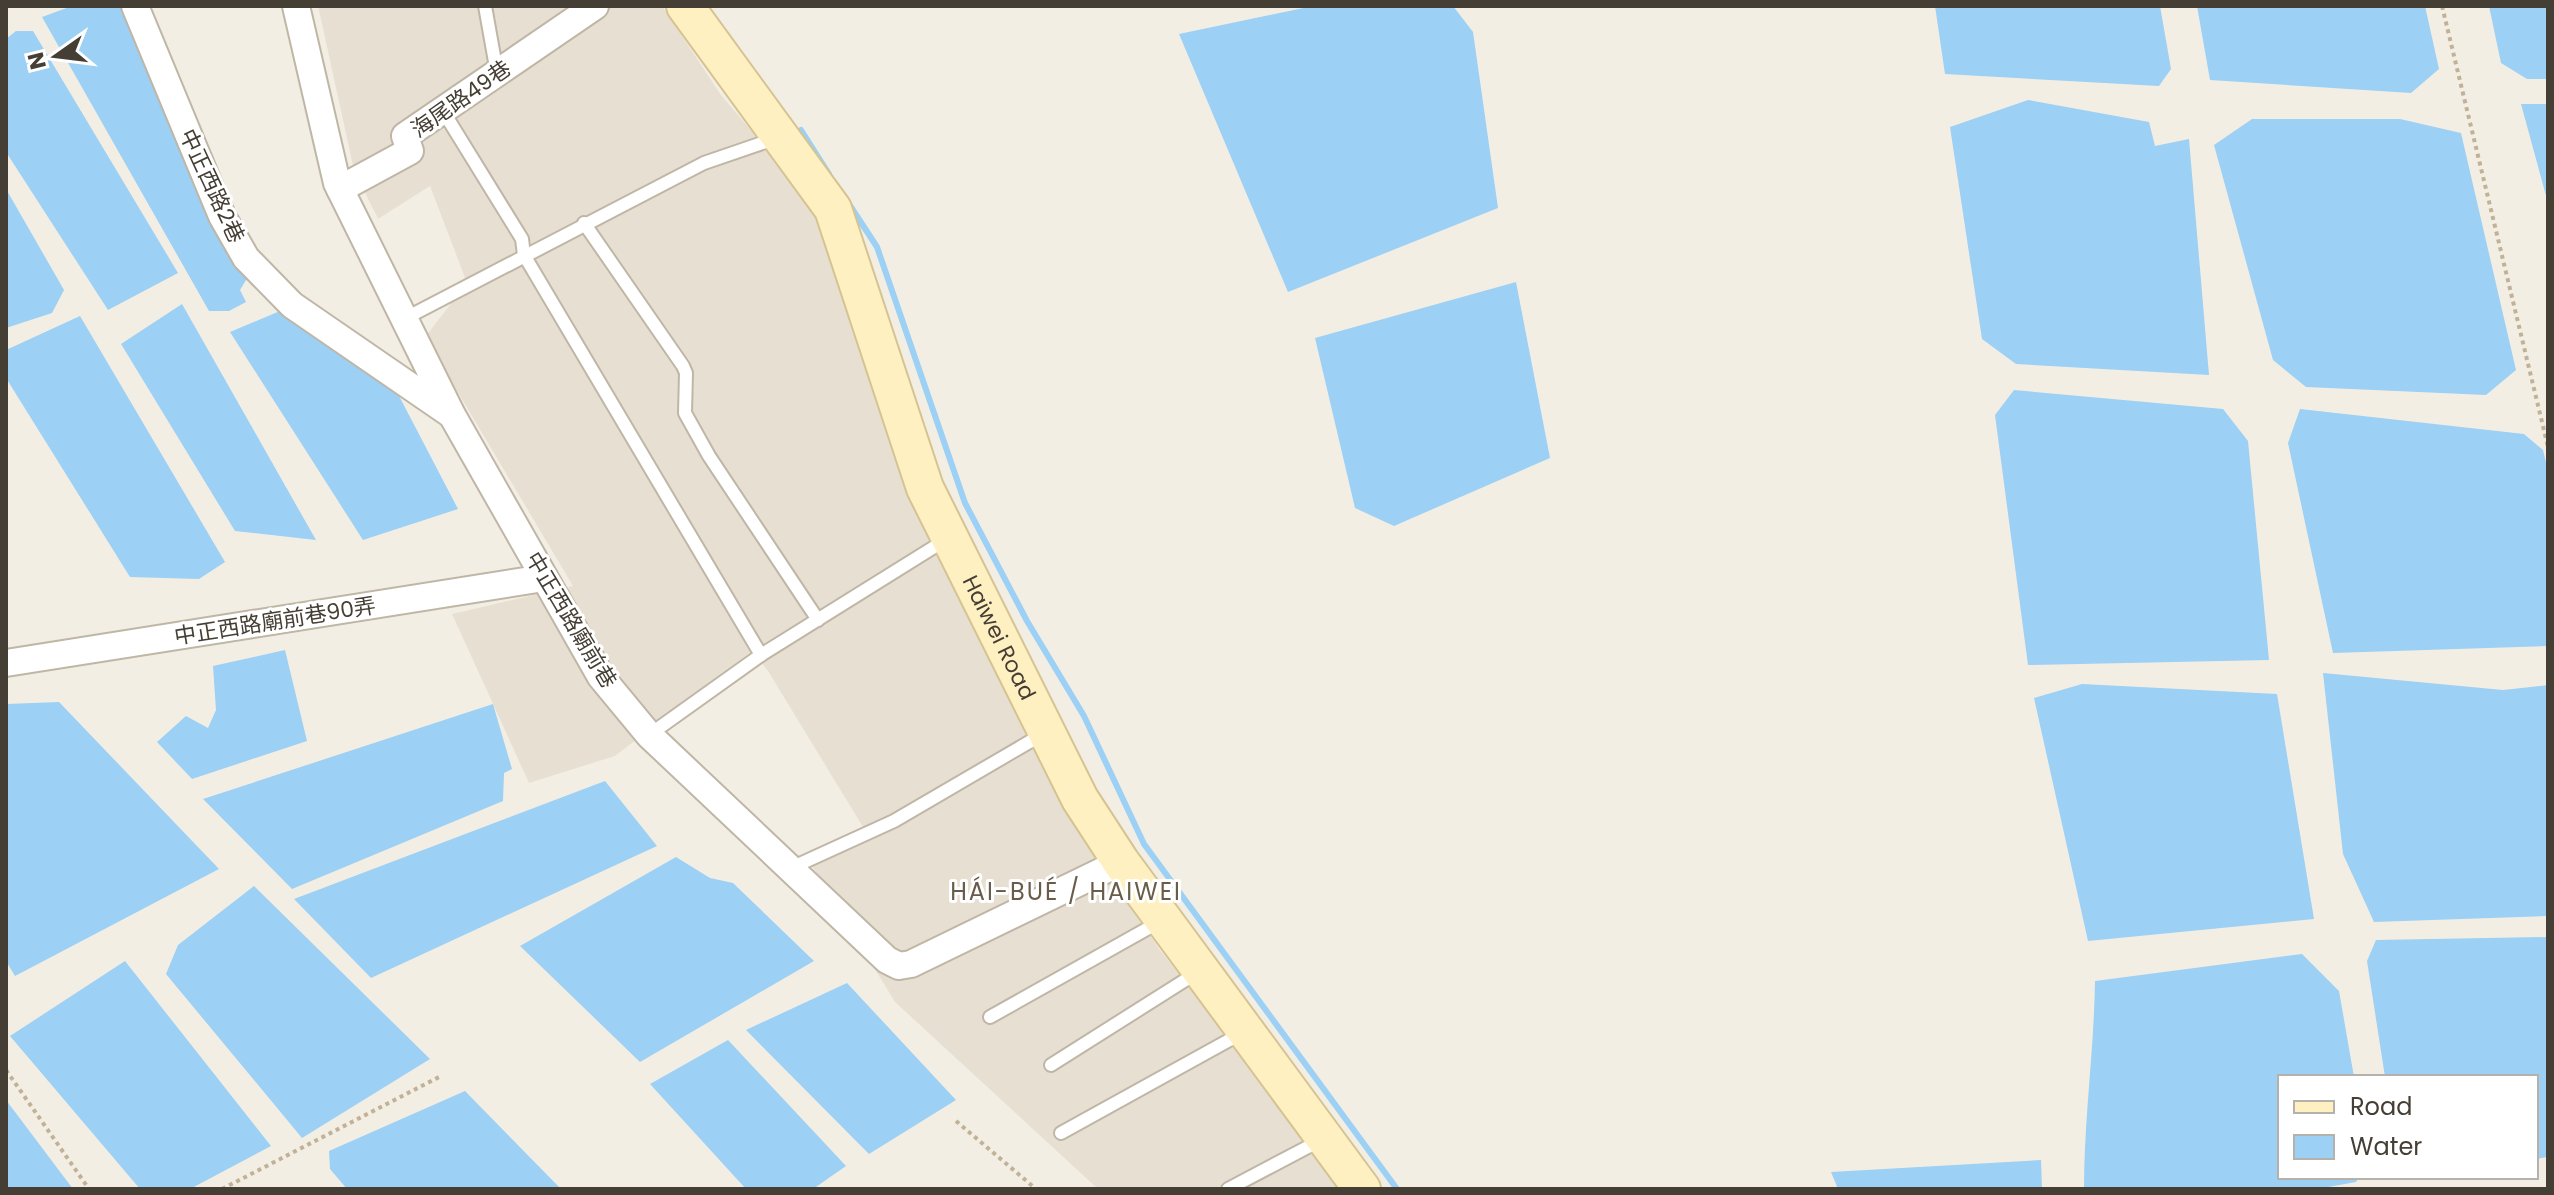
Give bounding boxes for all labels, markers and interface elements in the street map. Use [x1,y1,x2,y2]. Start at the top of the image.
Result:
north arrow [16,16,96,96]
text: N [20,49,54,72]
street label: 海尾路49巷 [405,53,517,145]
street label: 中正西路2巷 [172,124,252,248]
street label: 中正西路廟前巷 [518,546,624,694]
street label: Haiwei Road [955,570,1044,705]
street label: 中正西路廟前巷90弄 [172,590,378,652]
district label: HÁI-BUÉ / HAIWEI [950,875,1182,908]
legend [2278,1075,2538,1179]
text: Road [2350,1090,2412,1123]
text: Water [2350,1130,2422,1163]

